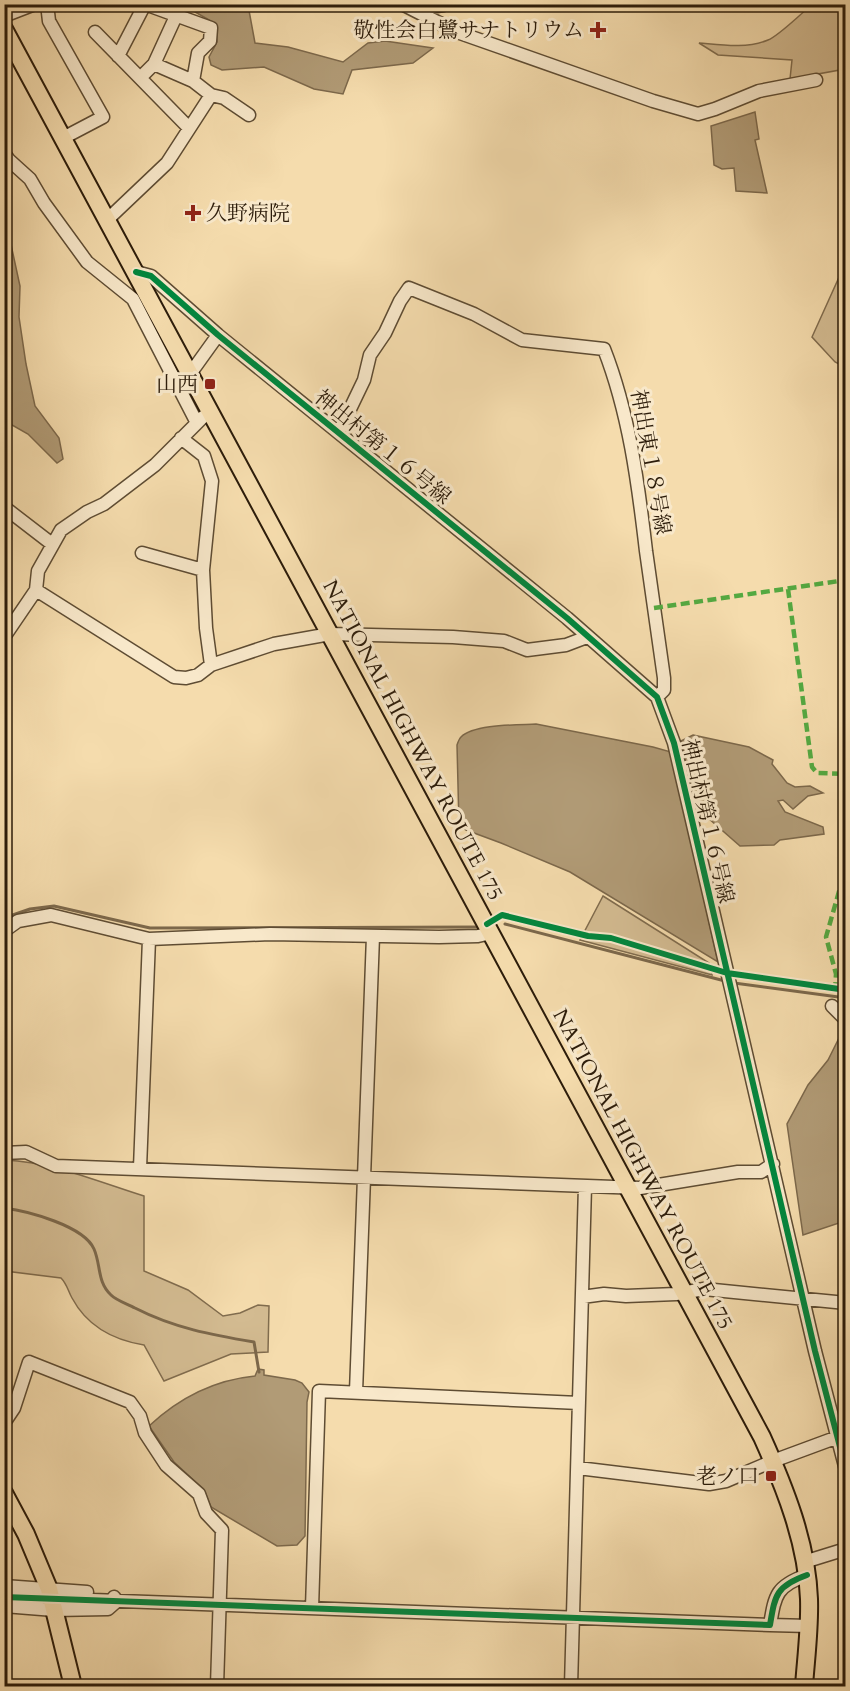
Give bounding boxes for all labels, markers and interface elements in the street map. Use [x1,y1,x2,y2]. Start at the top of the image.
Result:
place label: 敬性会白鷺サナトリウム [353,16,584,45]
marker: 敬性会白鷺サナトリウム [589,21,607,39]
place label: 久野病院 [206,199,290,228]
marker: 久野病院 [184,204,202,222]
place label: 山西 [156,370,198,399]
marker: 山西 [203,377,217,391]
street label: 神出村第１６号線 [308,383,457,512]
street label: 神出東１８号線 [623,387,678,537]
street label: NATIONAL HIGHWAY ROUTE 175 [315,575,510,906]
street label: 神出村第１６号線 [674,736,741,906]
street label: NATIONAL HIGHWAY ROUTE 175 [545,1004,740,1335]
place label: 老ノ口 [696,1462,759,1491]
marker: 老ノ口 [764,1469,778,1483]

